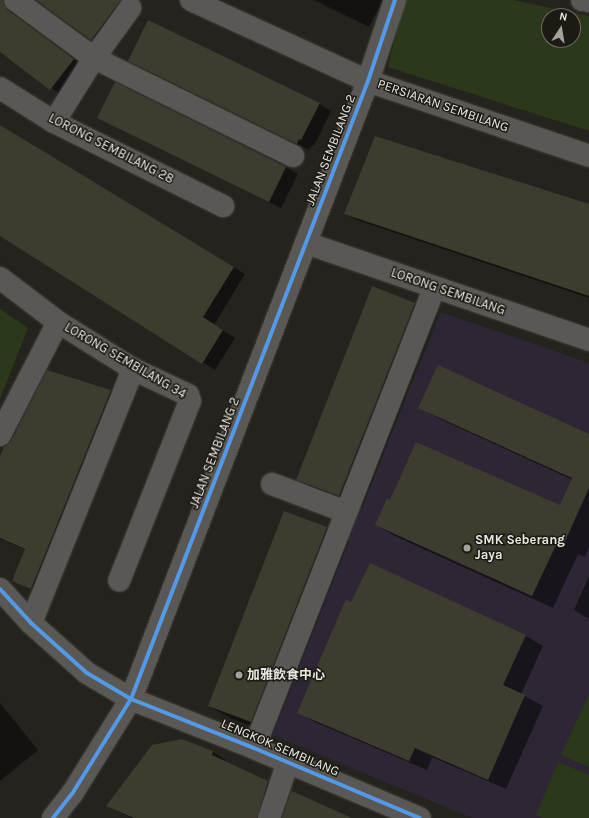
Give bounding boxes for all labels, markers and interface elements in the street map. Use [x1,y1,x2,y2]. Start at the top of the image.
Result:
north arrow [541,8,581,48]
text: N [558,10,569,24]
street label: PERSIARAN SEMBILANG [375,76,511,136]
street label: JALAN SEMBILANG 2 [303,92,359,208]
street label: LORONG SEMBILANG 28 [46,111,176,187]
street label: LORONG SEMBILANG [389,265,507,319]
street label: LORONG SEMBILANG 34 [61,320,189,402]
street label: JALAN SEMBILANG 2 [187,395,243,511]
place label: SMK Seberang Jaya [475,533,565,564]
marker: SMK Seberang Jaya [462,543,472,553]
place label: 加雅飲食中心 [247,667,325,683]
marker: 加雅飲食中心 [234,670,244,680]
street label: LENGKOK SEMBILANG [219,716,341,780]

